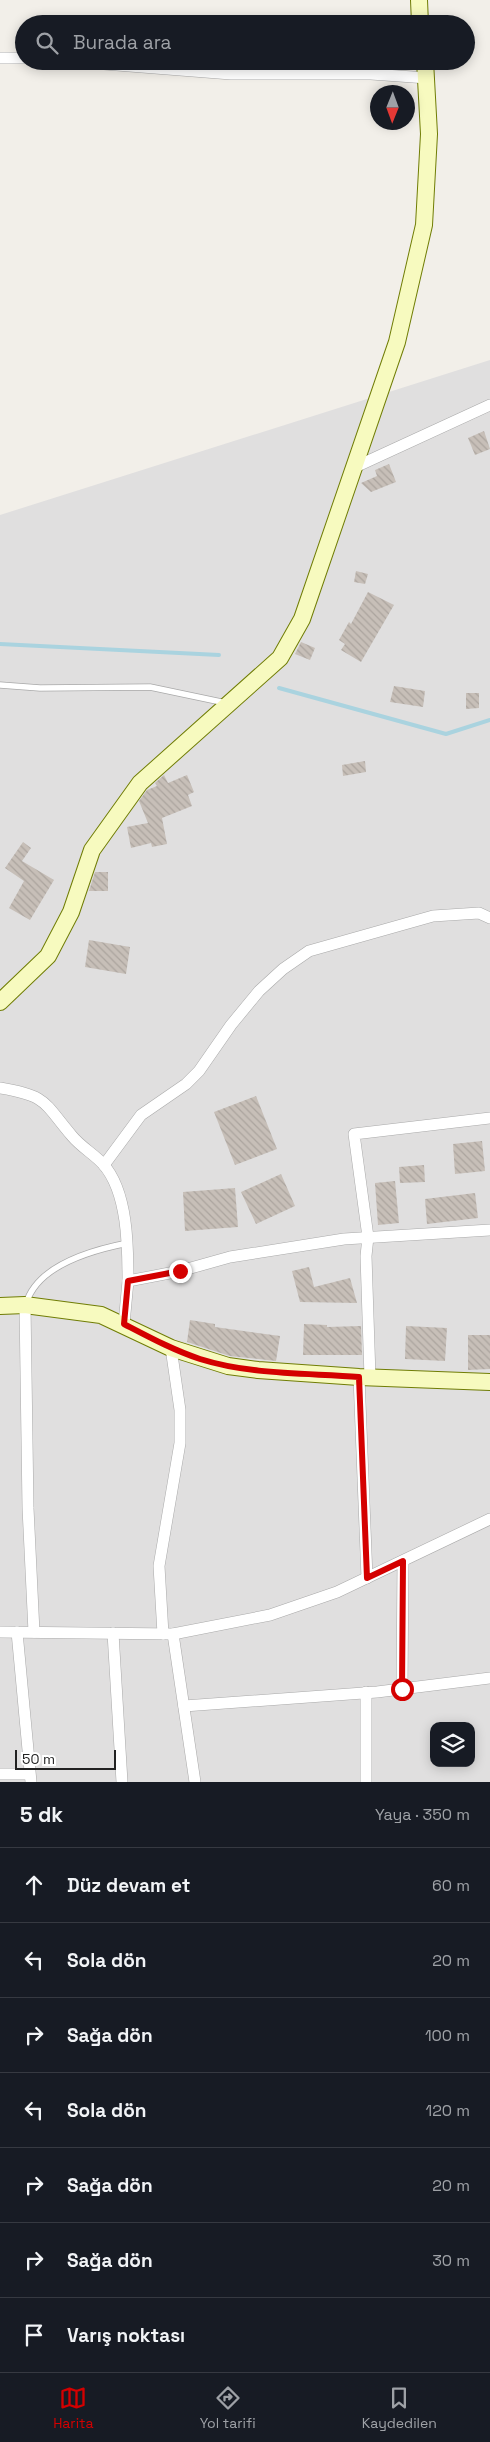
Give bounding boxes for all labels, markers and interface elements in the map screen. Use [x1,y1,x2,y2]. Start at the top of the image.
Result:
search box [15,15,475,70]
icon: search [33,29,61,57]
text: Burada ara [73,30,171,55]
north arrow [370,85,415,130]
route end [169,1260,192,1283]
route start [391,1678,414,1701]
map controls [430,1722,475,1767]
button: layers [430,1722,475,1767]
scale bar [15,1747,116,1770]
text: 50 m [22,1750,55,1768]
text: 5 dk [20,1801,63,1828]
text: Yaya · 350 m [375,1804,470,1825]
icon: ahead [20,1871,48,1899]
text: Düz devam et [67,1873,190,1898]
text: 60 m [432,1875,470,1896]
icon: left [20,1946,48,1974]
text: Sola dön [67,1948,146,1973]
text: 20 m [432,1950,470,1971]
icon: right [20,2021,48,2049]
text: Sağa dön [67,2023,153,2048]
text: 100 m [425,2025,470,2046]
icon: left [20,2096,48,2124]
text: Sola dön [67,2098,146,2123]
text: 120 m [426,2100,470,2121]
icon: right [20,2171,48,2199]
text: Sağa dön [67,2173,153,2198]
text: 20 m [432,2175,470,2196]
icon: right [20,2246,48,2274]
text: Sağa dön [67,2248,153,2273]
text: 30 m [432,2250,470,2271]
icon: arrive [20,2321,48,2349]
text: Varış noktası [67,2323,185,2348]
tab: Harita [53,2384,94,2432]
tab: Yol tarifi [200,2384,256,2432]
tab: Kaydedilen [362,2384,437,2432]

